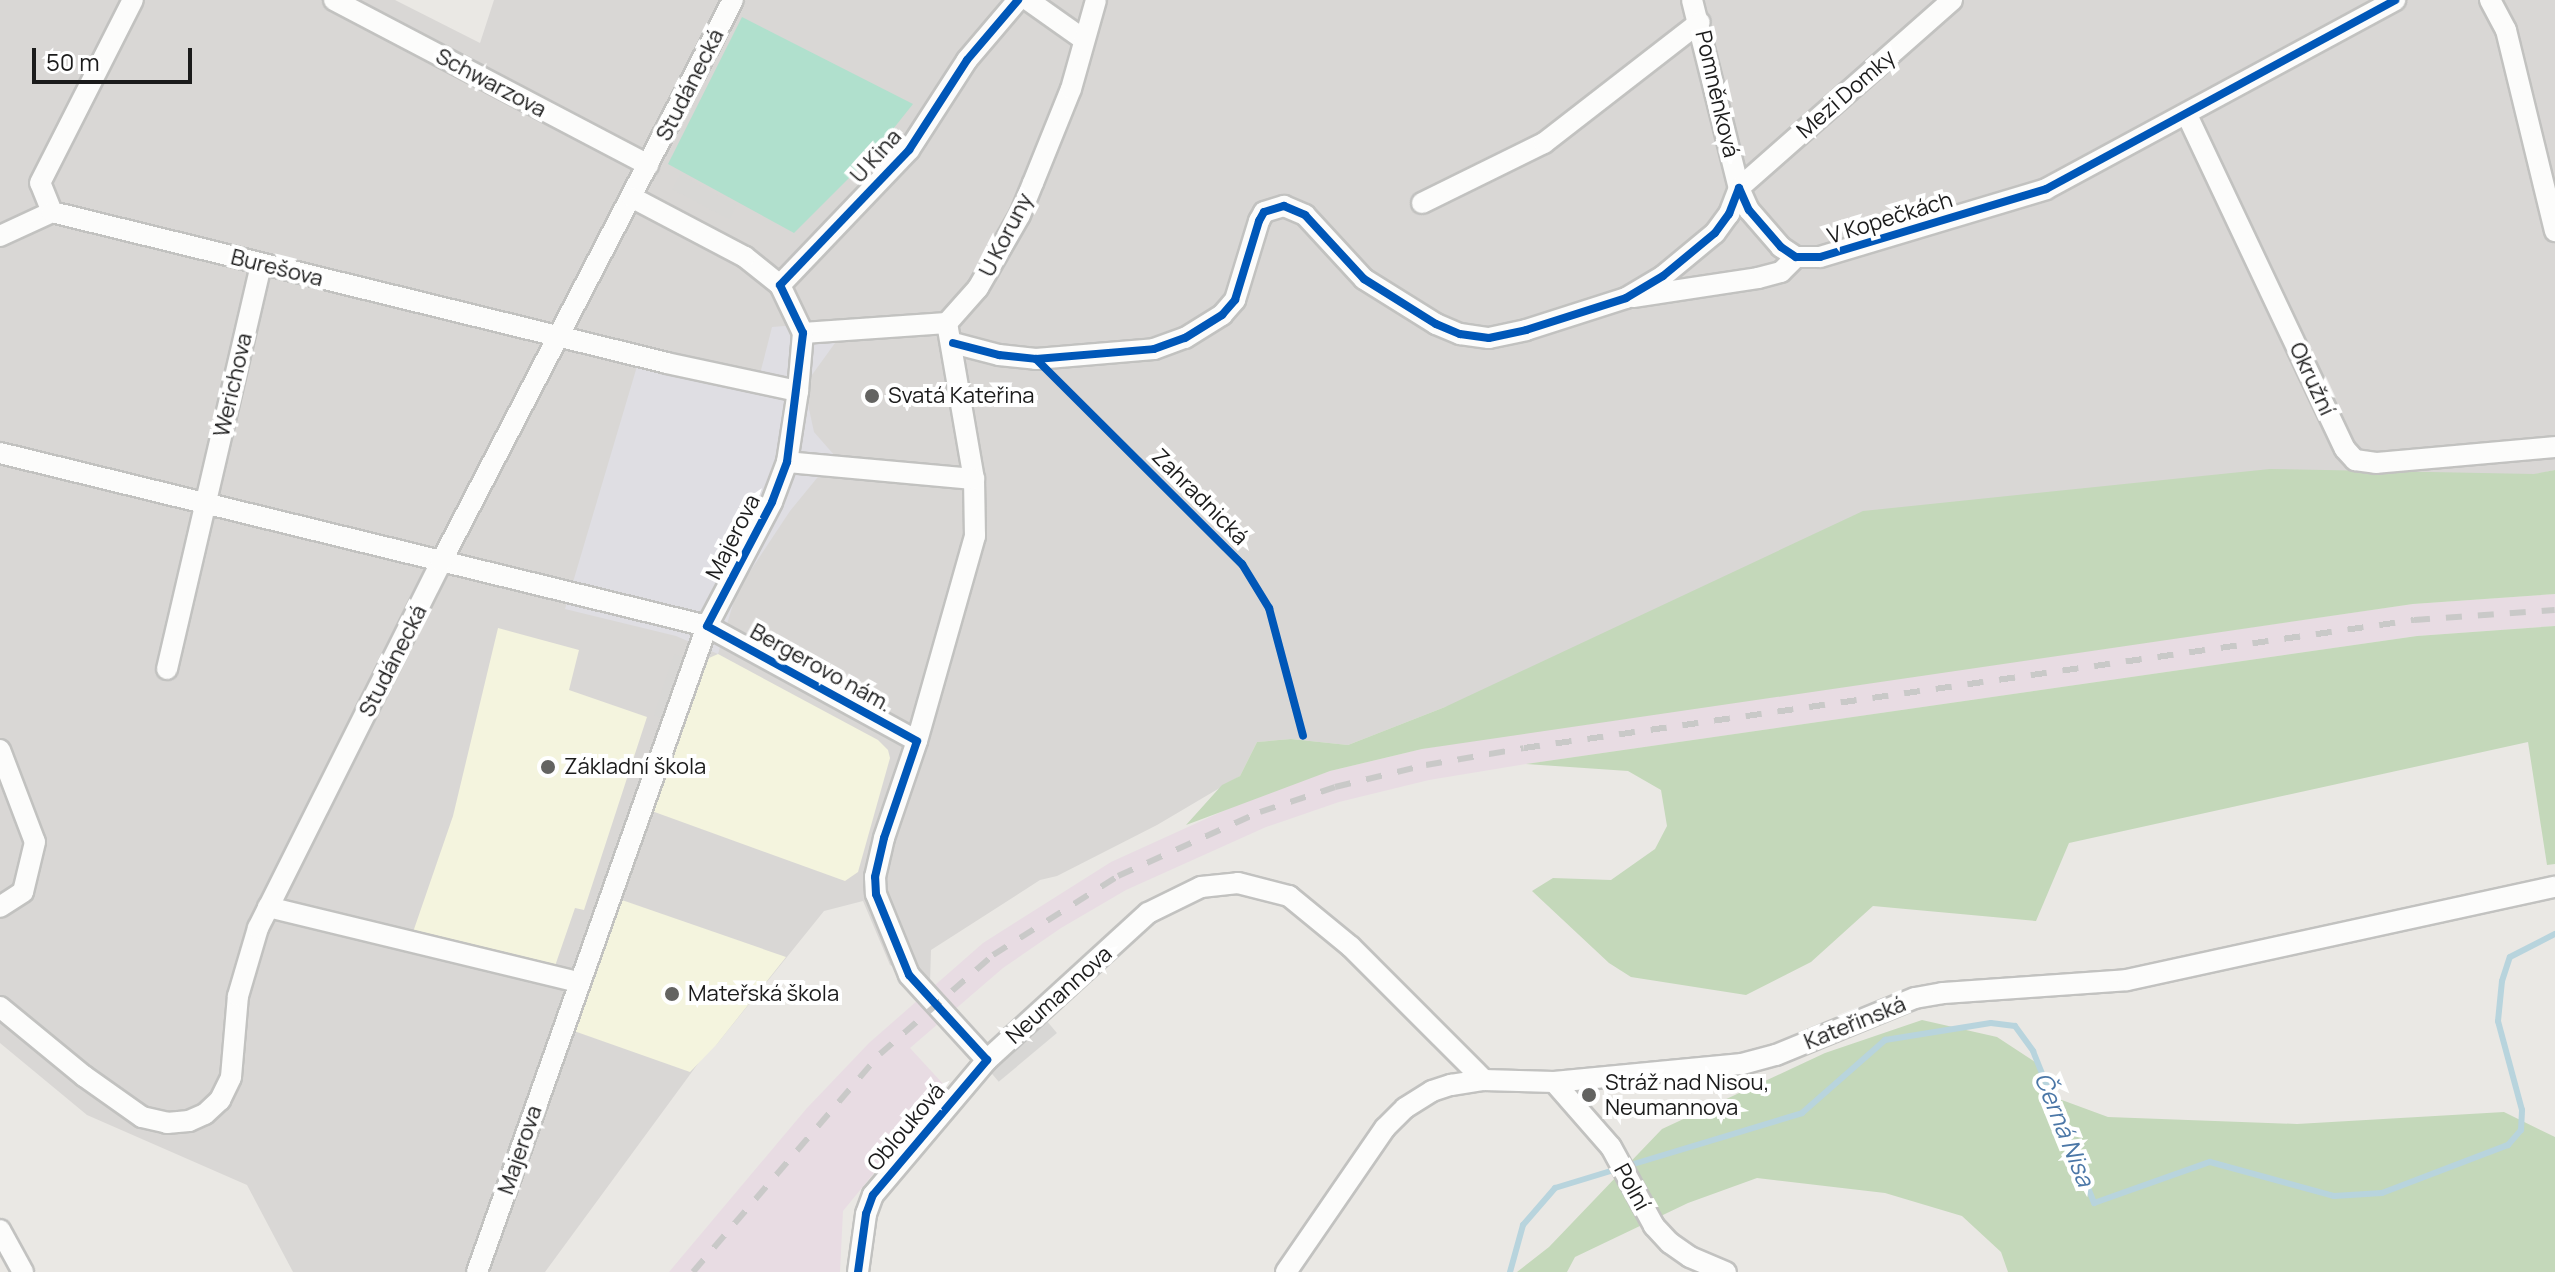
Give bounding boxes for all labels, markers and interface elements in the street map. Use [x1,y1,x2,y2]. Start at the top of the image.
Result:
street label: Studánecká [651,25,729,145]
street label: Pomněnková [1690,28,1744,160]
scale bar [36,32,196,82]
street label: Schwarzova [431,43,551,123]
street label: Mezi Domky [1791,44,1901,144]
text: 50 m [46,45,100,78]
street label: U Kina [845,124,907,188]
street label: V Kopečkách [1824,186,1956,250]
street label: U Koruny [974,189,1038,281]
street label: Burešova [228,244,326,292]
street label: Werichova [208,331,258,439]
street label: Okružní [2284,338,2340,420]
place label: Svatá Kateřina [888,383,1035,409]
marker: Svatá Kateřina [863,387,881,405]
street label: Zahradnická [1146,443,1254,551]
street label: Majerova [700,490,766,584]
street label: Studánecká [354,601,432,721]
street label: Bergerovo nám. [746,618,896,718]
place label: Základní škola [564,754,706,780]
marker: Základní škola [539,758,557,776]
street label: Neumannova [1001,941,1117,1049]
place label: Mateřská škola [688,981,839,1007]
marker: Mateřská škola [663,985,681,1003]
street label: Kateřinská [1800,991,1910,1055]
water label: Černá Nisa [2029,1068,2101,1190]
place label: Stráž nad Nisou, Neumannova [1605,1069,1770,1120]
street label: Oblouková [862,1078,950,1176]
marker: Stráž nad Nisou, Neumannova [1580,1086,1598,1104]
street label: Majerova [493,1102,547,1198]
street label: Polní [1608,1159,1656,1215]

